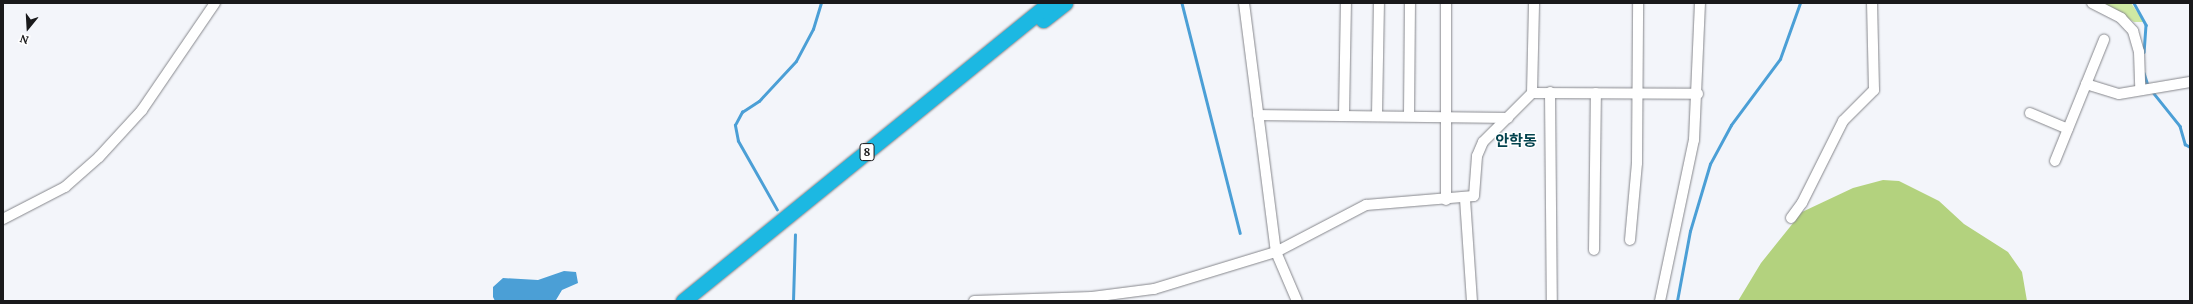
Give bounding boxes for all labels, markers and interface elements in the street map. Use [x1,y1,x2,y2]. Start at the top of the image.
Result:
north arrow [8,8,48,48]
text: N [18,31,31,47]
district label: 안학동 [1495,132,1537,150]
road number: 8 [859,142,875,162]

